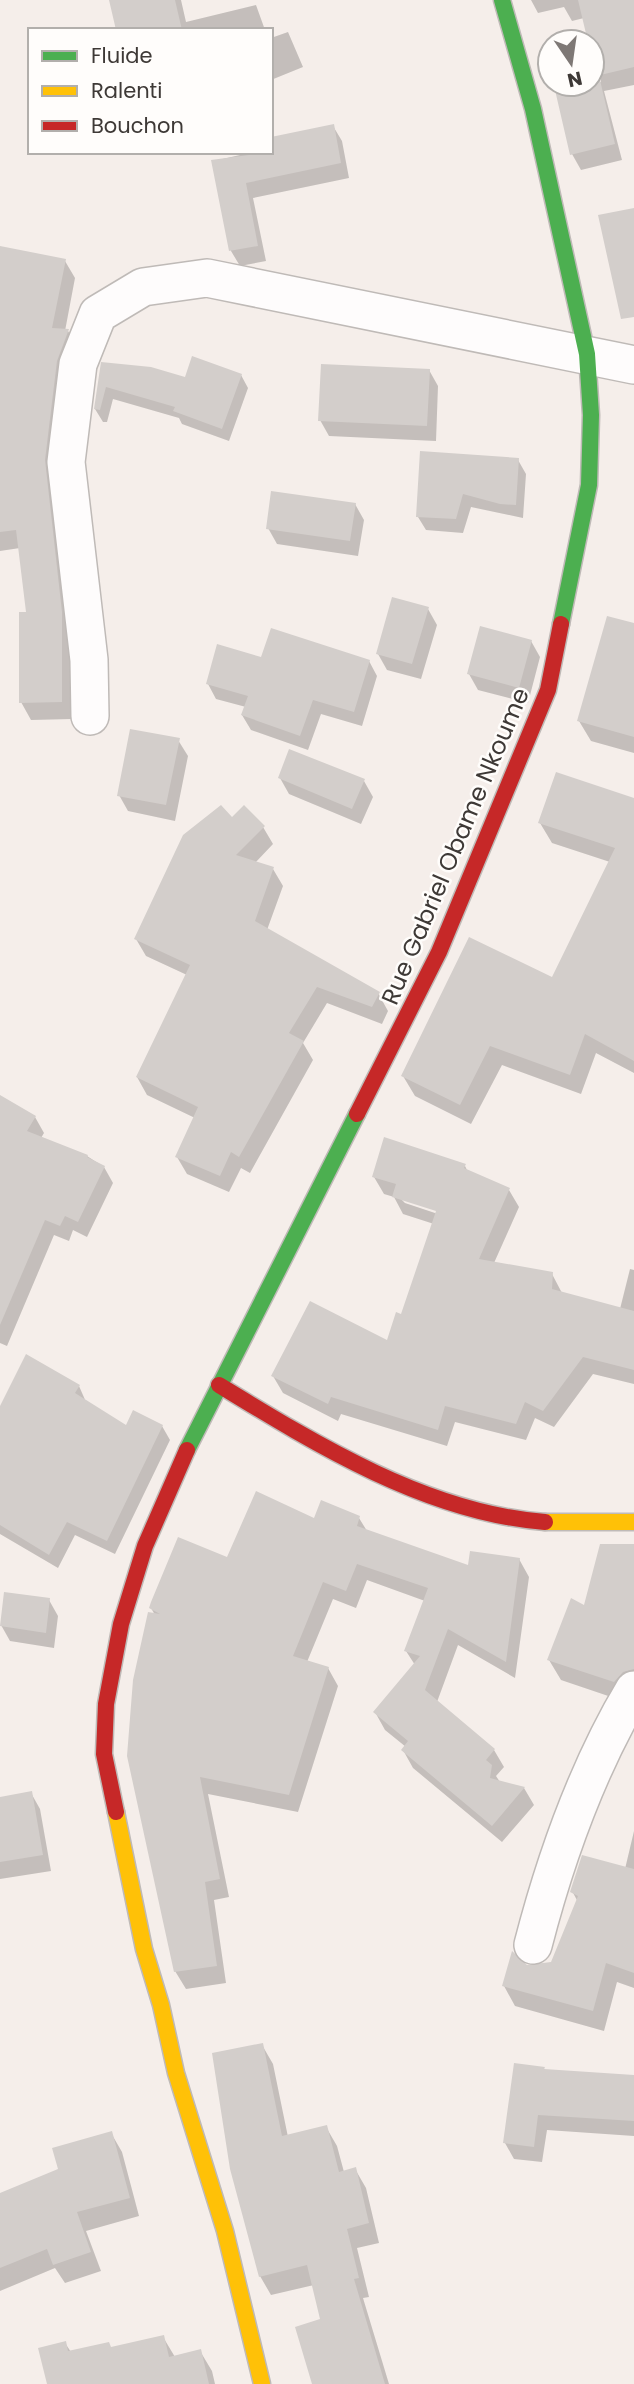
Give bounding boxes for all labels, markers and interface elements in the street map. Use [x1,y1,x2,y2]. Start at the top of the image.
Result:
legend [28,28,273,154]
north arrow [536,28,606,98]
text: Fluide [91,41,153,70]
text: N [565,64,585,94]
text: Ralenti [91,76,162,105]
text: Bouchon [91,111,184,140]
street label: Rue Gabriel Obame Nkoume [373,682,537,1010]

